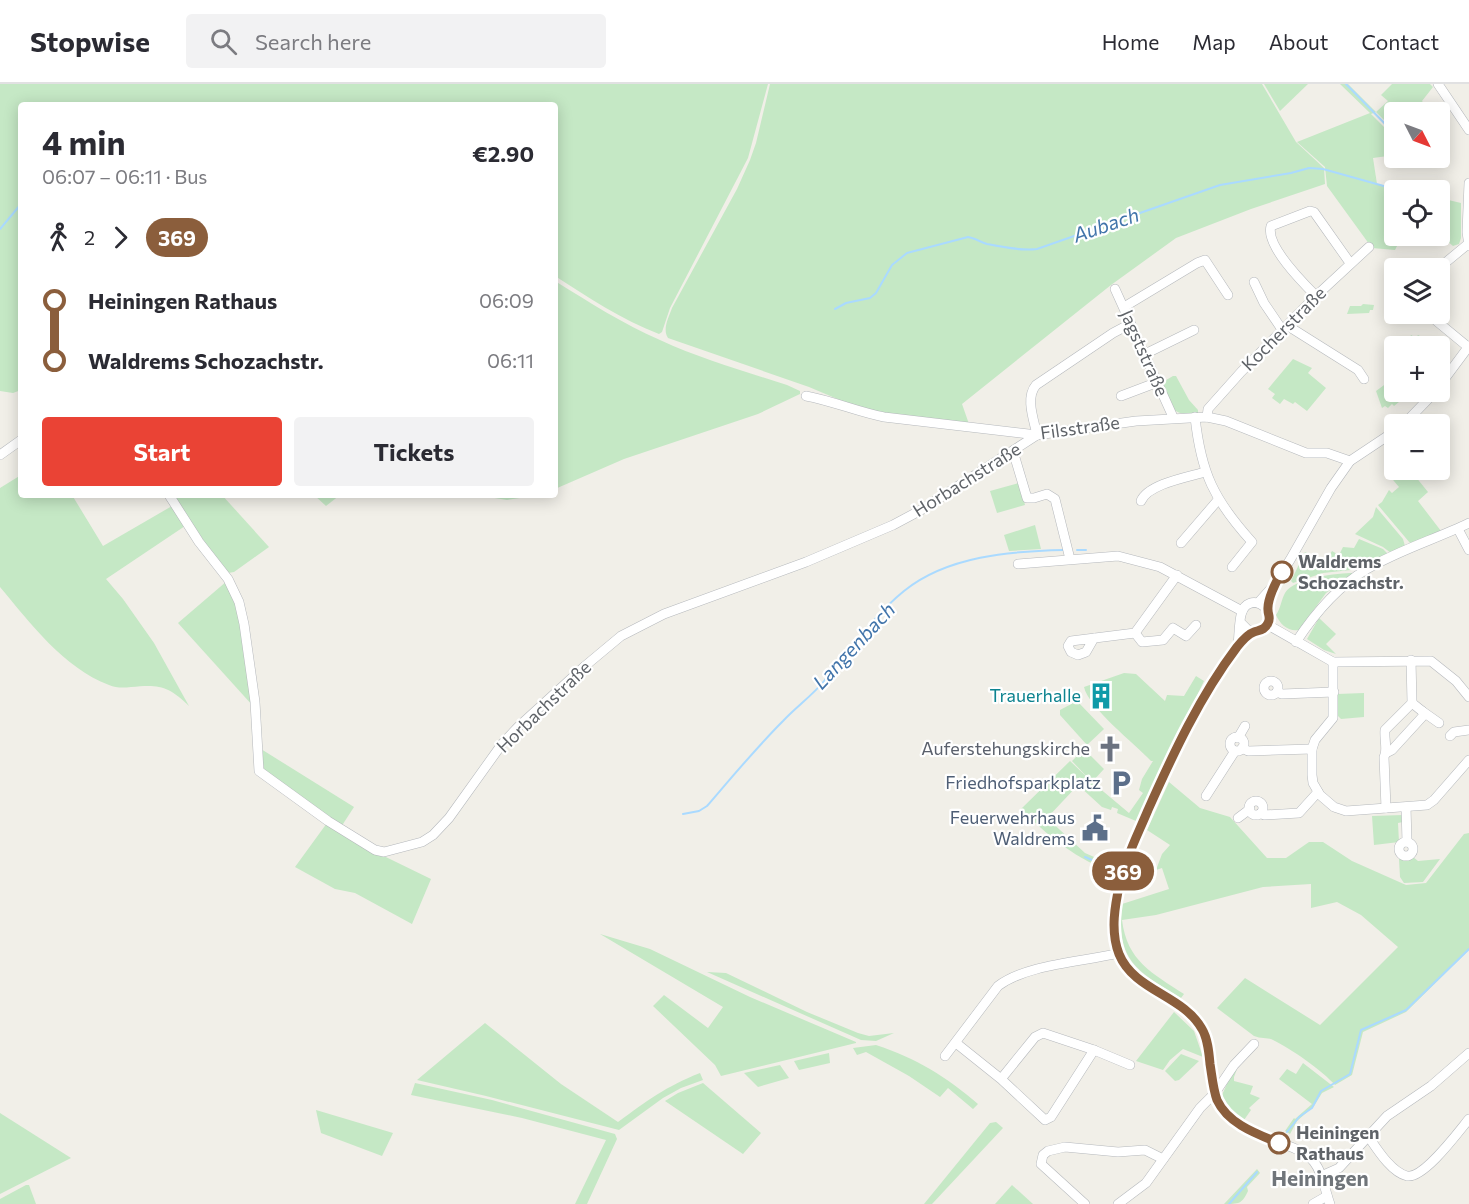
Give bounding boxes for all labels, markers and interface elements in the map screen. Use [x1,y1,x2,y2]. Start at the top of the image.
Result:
search box [186,14,606,68]
text: Stopwise [30,24,150,58]
icon: search [207,25,240,58]
text: Search here [255,28,371,55]
text: Home [1102,29,1159,54]
text: Map [1192,29,1236,54]
text: About [1269,29,1328,54]
text: Contact [1361,29,1439,54]
north arrow [1384,102,1450,168]
map controls [1384,102,1450,480]
text: 4 min [42,121,126,162]
text: €2.90 [472,140,534,167]
text: 06:07 – 06:11 · Bus [42,164,207,188]
button: locate [1384,180,1450,246]
water label: Aubach [1068,202,1142,247]
icon: walk [42,221,75,254]
icon: forward [104,221,137,254]
text: 2 [84,225,95,249]
text: 369 [158,225,196,250]
button: layers [1384,258,1450,324]
street label: Kocherstraße [1237,282,1330,375]
text: Heiningen Rathaus [88,287,277,314]
text: 06:09 [479,288,534,312]
street label: Jagststraße [1116,306,1174,399]
button: + [1384,336,1450,402]
text: Waldrems Schozachstr. [88,347,323,374]
text: 06:11 [487,348,534,372]
street label: Filsstraße [1039,411,1121,443]
button: − [1384,414,1450,480]
button: Start [42,417,282,486]
button: Tickets [294,417,534,486]
street label: Horbachstraße [908,437,1024,521]
place label: Waldrems Schozachstr. [1298,550,1404,593]
marker: Waldrems Schozachstr. [1271,561,1293,583]
water label: Langenbach [807,597,899,694]
street label: Horbachstraße [491,656,595,757]
building icon: Trauerhalle [1086,681,1116,711]
place label: Trauerhalle [989,684,1081,706]
church icon: Auferstehungskirche [1095,734,1125,764]
place label: Auferstehungskirche [921,737,1090,759]
parking icon: Friedhofsparkplatz [1106,768,1136,798]
place label: Friedhofsparkplatz [945,771,1101,793]
place label: Feuerwehrhaus Waldrems [950,806,1075,849]
public building icon: Feuerwehrhaus Waldrems [1080,813,1110,843]
line badge: 369 [1088,852,1158,890]
text: 369 [1104,859,1142,884]
place label: Heiningen Rathaus [1296,1121,1379,1164]
marker: Heiningen Rathaus [1268,1132,1290,1154]
district label: Heiningen [1271,1165,1369,1190]

